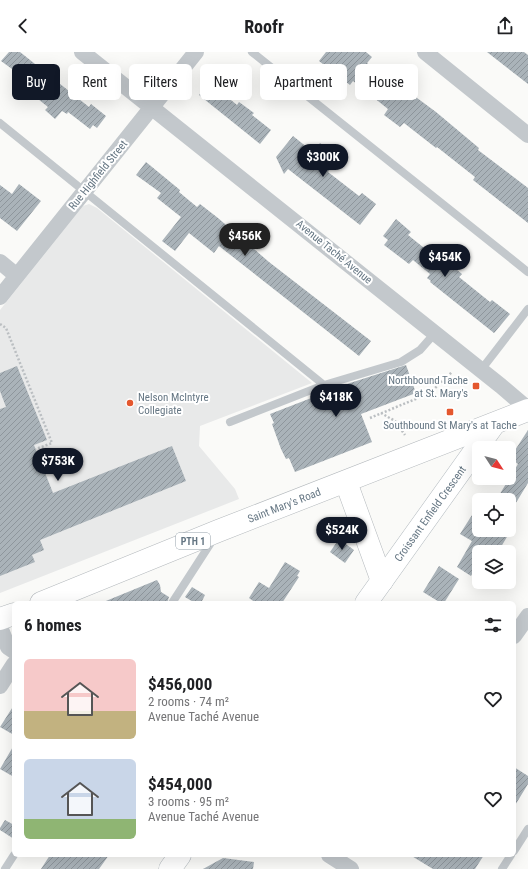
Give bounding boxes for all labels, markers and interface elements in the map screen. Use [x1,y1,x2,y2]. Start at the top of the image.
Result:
icon: back [12,15,34,37]
icon: share [494,15,516,37]
text: Roofr [244,16,284,37]
chip: Buy [12,64,60,100]
chip: Rent [68,64,121,100]
chip: Filters [129,64,192,100]
chip: New [200,64,252,100]
chip: Apartment [260,64,347,100]
chip: House [355,64,418,100]
street label: Rue Highfield Street [66,138,130,212]
pin: $300K [295,144,351,178]
text: $300K [306,149,340,164]
street label: Avenue Taché Avenue [293,217,375,287]
pin: $456K [217,223,273,257]
text: $456K [228,228,262,243]
pin: $454K [417,244,473,278]
text: $454K [428,249,462,264]
place label: Northbound Tache at St. Mary's [388,374,468,400]
marker: Northbound Tache at St. Mary's [471,381,481,391]
pin: $418K [308,384,364,418]
text: $418K [319,389,353,404]
place label: Nelson McIntyre Collegiate [138,391,209,417]
marker: Nelson McIntyre Collegiate [125,398,135,408]
marker: Southbound St Mary's at Tache [445,407,455,417]
place label: Southbound St Mary's at Tache [383,419,517,432]
north arrow [472,441,516,485]
map controls [472,441,516,589]
pin: $753K [30,448,86,482]
text: $753K [41,453,75,468]
street label: Croissant Enfield Crescent [391,463,469,564]
street label: Saint Mary's Road [246,485,323,525]
button: locate [472,493,516,537]
pin: $524K [314,517,370,551]
text: $524K [325,522,359,537]
road number: PTH 1 [176,533,210,549]
button: layers [472,545,516,589]
icon: filters [482,614,504,636]
text: 6 homes [24,615,82,635]
text: $456,000 [148,674,212,694]
icon: home [56,675,104,723]
icon: heart [482,688,504,710]
text: 2 rooms · 74 m² [148,694,229,709]
text: Avenue Taché Avenue [148,709,259,724]
text: $454,000 [148,774,212,794]
icon: home [56,775,104,823]
icon: heart [482,788,504,810]
text: 3 rooms · 95 m² [148,794,229,809]
text: Avenue Taché Avenue [148,809,259,824]

